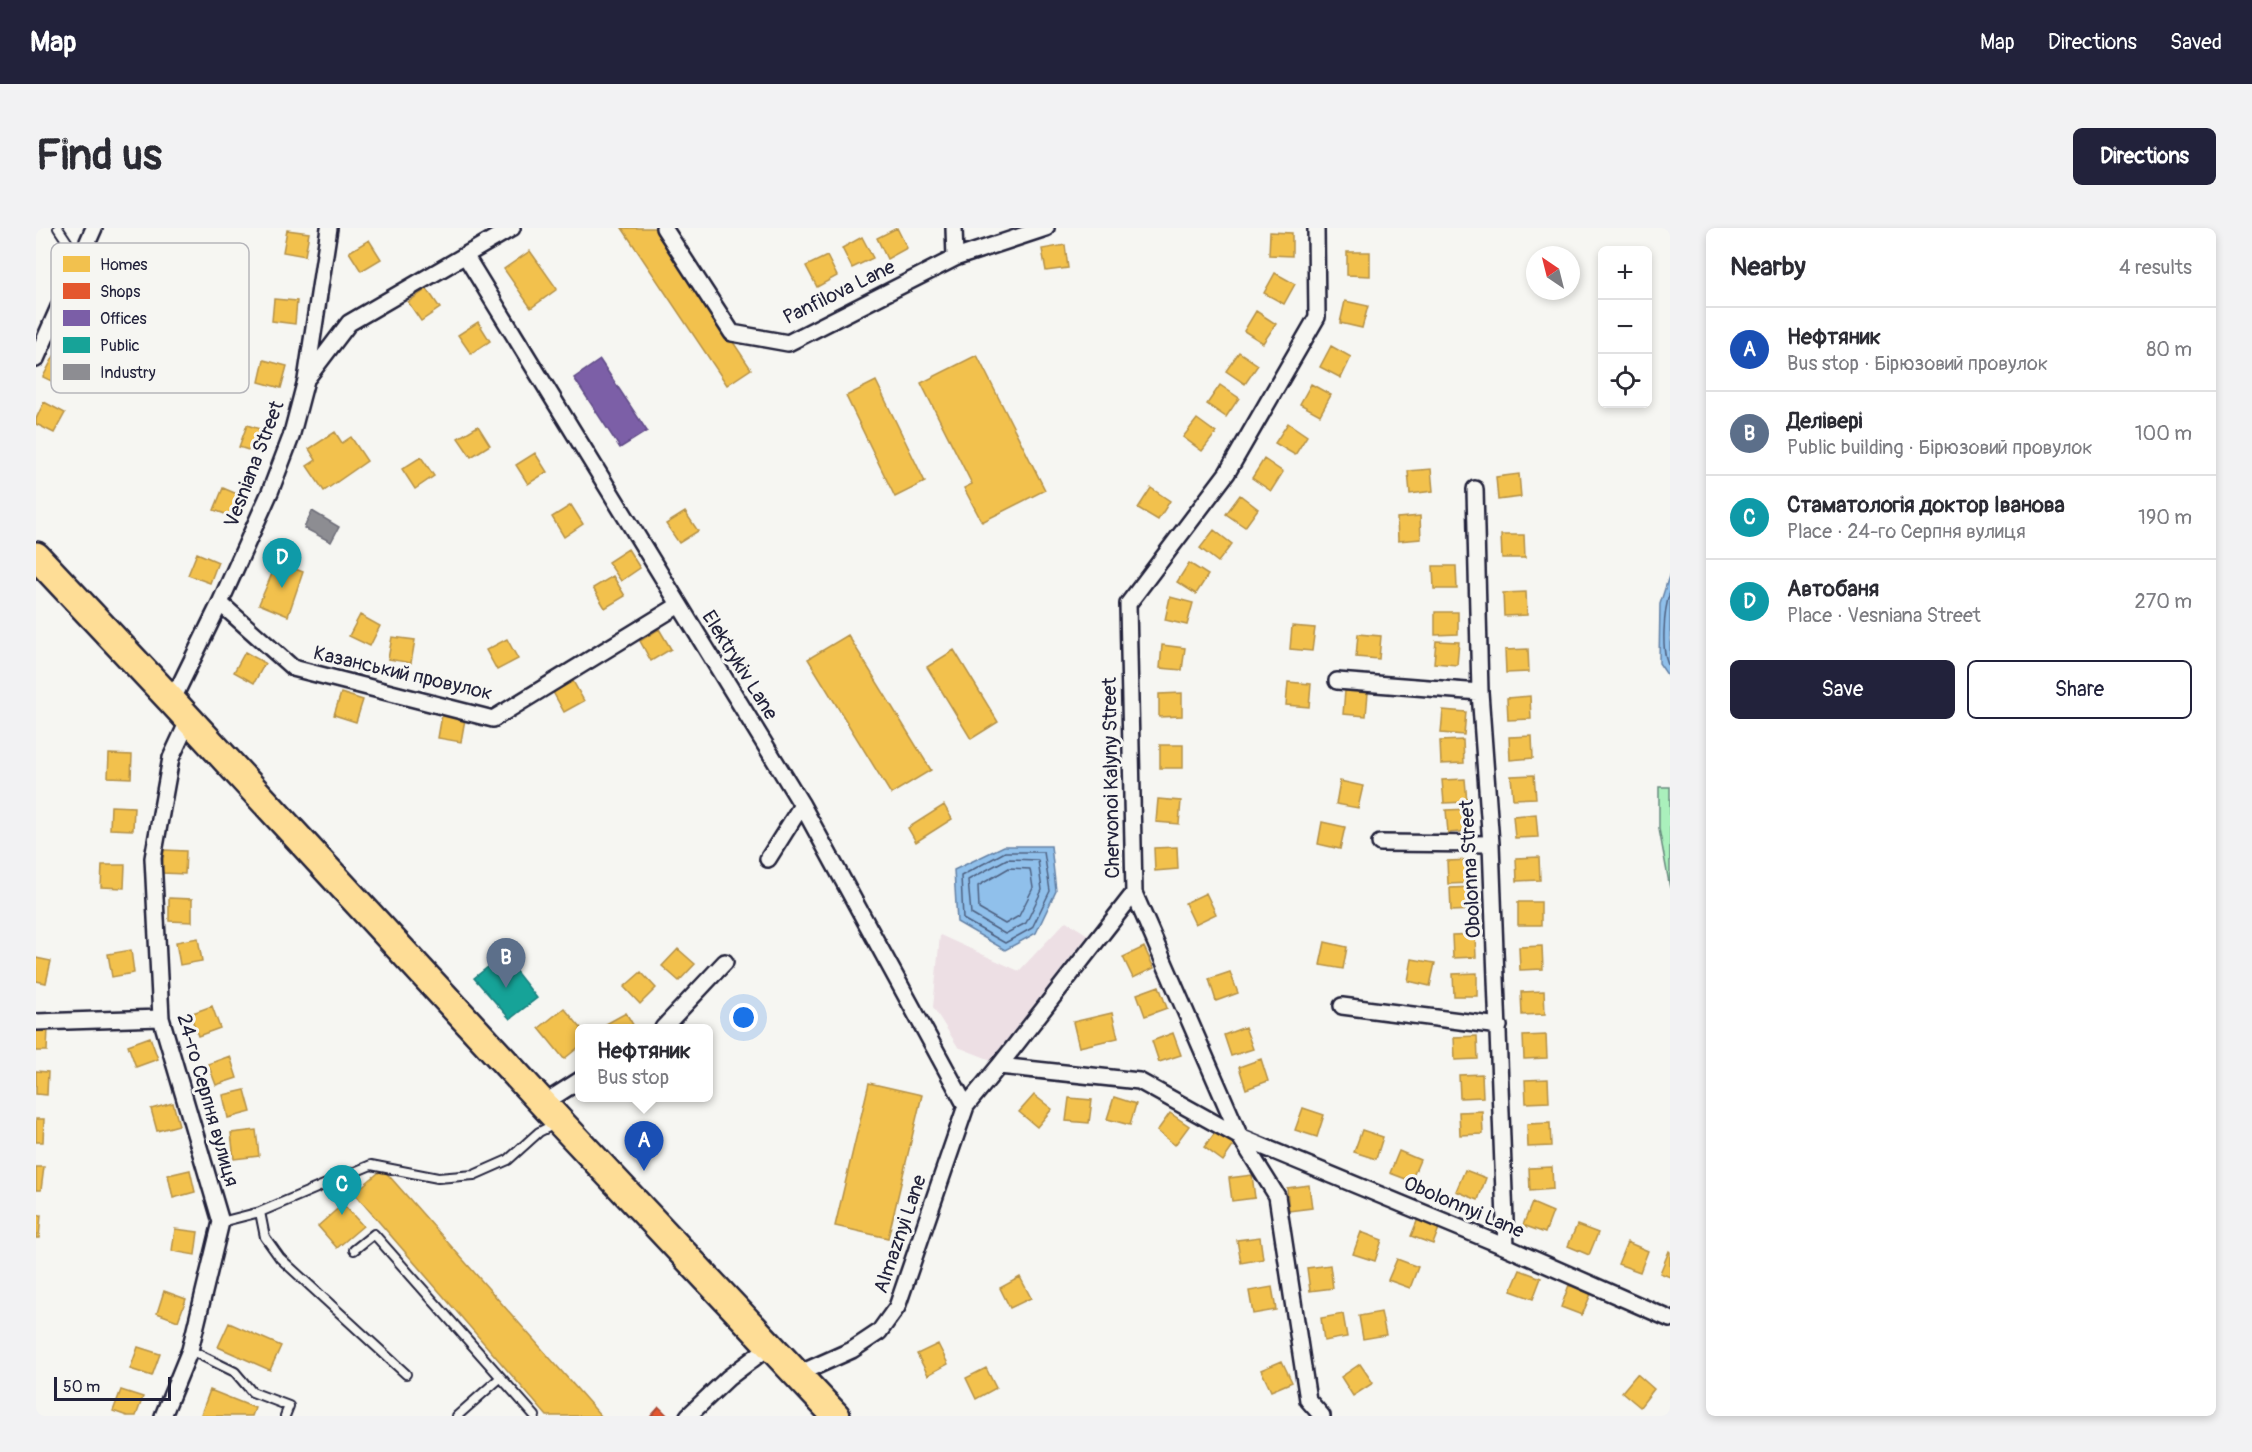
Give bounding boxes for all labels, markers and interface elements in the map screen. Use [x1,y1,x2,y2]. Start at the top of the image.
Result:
text: Map [30,25,76,60]
text: Map [1980,29,2015,56]
text: Directions [2048,29,2137,56]
text: Saved [2170,29,2222,56]
button: Directions [2073,128,2216,185]
text: Find us [36,130,162,182]
legend [51,243,249,393]
north arrow [1526,246,1580,300]
map controls [1598,246,1652,408]
button: + [1598,246,1652,300]
text: Nearby [1730,251,1806,283]
street label: Panfilova Lane [779,254,899,330]
text: Homes [100,255,148,275]
text: 4 results [2119,255,2192,280]
text: Shops [100,282,140,302]
button: − [1598,300,1652,354]
text: Offices [100,309,147,329]
text: Нефтяник [1787,323,1881,351]
text: Public [100,336,140,356]
text: A [1743,337,1756,362]
text: 80 m [2146,337,2192,362]
text: Bus stop · Бірюзовий провулок [1787,351,2048,376]
button: locate [1598,354,1652,408]
text: Industry [100,363,156,383]
street label: Vesniana Street [218,396,290,531]
text: Делівері [1787,407,1863,435]
text: B [1744,421,1755,446]
text: 100 m [2135,421,2192,446]
text: Public building · Бірюзовий провулок [1787,435,2093,460]
text: Стаматологія доктор Іванова [1787,491,2065,519]
text: C [1743,505,1756,530]
text: 190 m [2138,505,2192,530]
text: Place · 24-го Серпня вулиця [1787,519,2026,544]
pin: D [262,538,302,588]
text: Автобаня [1787,575,1879,603]
text: D [1743,589,1756,614]
text: 270 m [2134,589,2192,614]
text: Place · Vesniana Street [1787,603,1981,628]
street label: Elektrykiv Lane [697,606,784,724]
street label: Казанський провулок [311,640,495,706]
button: Save [1730,660,1955,719]
button: Share [1967,660,2192,719]
street label: Chervonoi Kalyny Street [1097,676,1125,879]
street label: Obolonna Street [1454,798,1486,939]
pin: B [486,938,526,988]
your location [729,1003,758,1032]
street label: 24-го Серпня вулиця [171,1011,245,1189]
popup [575,1024,713,1102]
text: Нефтяник [597,1037,691,1065]
text: Bus stop [597,1065,669,1090]
pin: A [624,1122,664,1171]
pin: C [322,1166,362,1215]
street label: Obolonnyi Lane [1400,1170,1528,1244]
street label: Almaznyi Lane [868,1171,932,1297]
scale bar [54,1374,171,1402]
text: 50 m [63,1377,100,1397]

